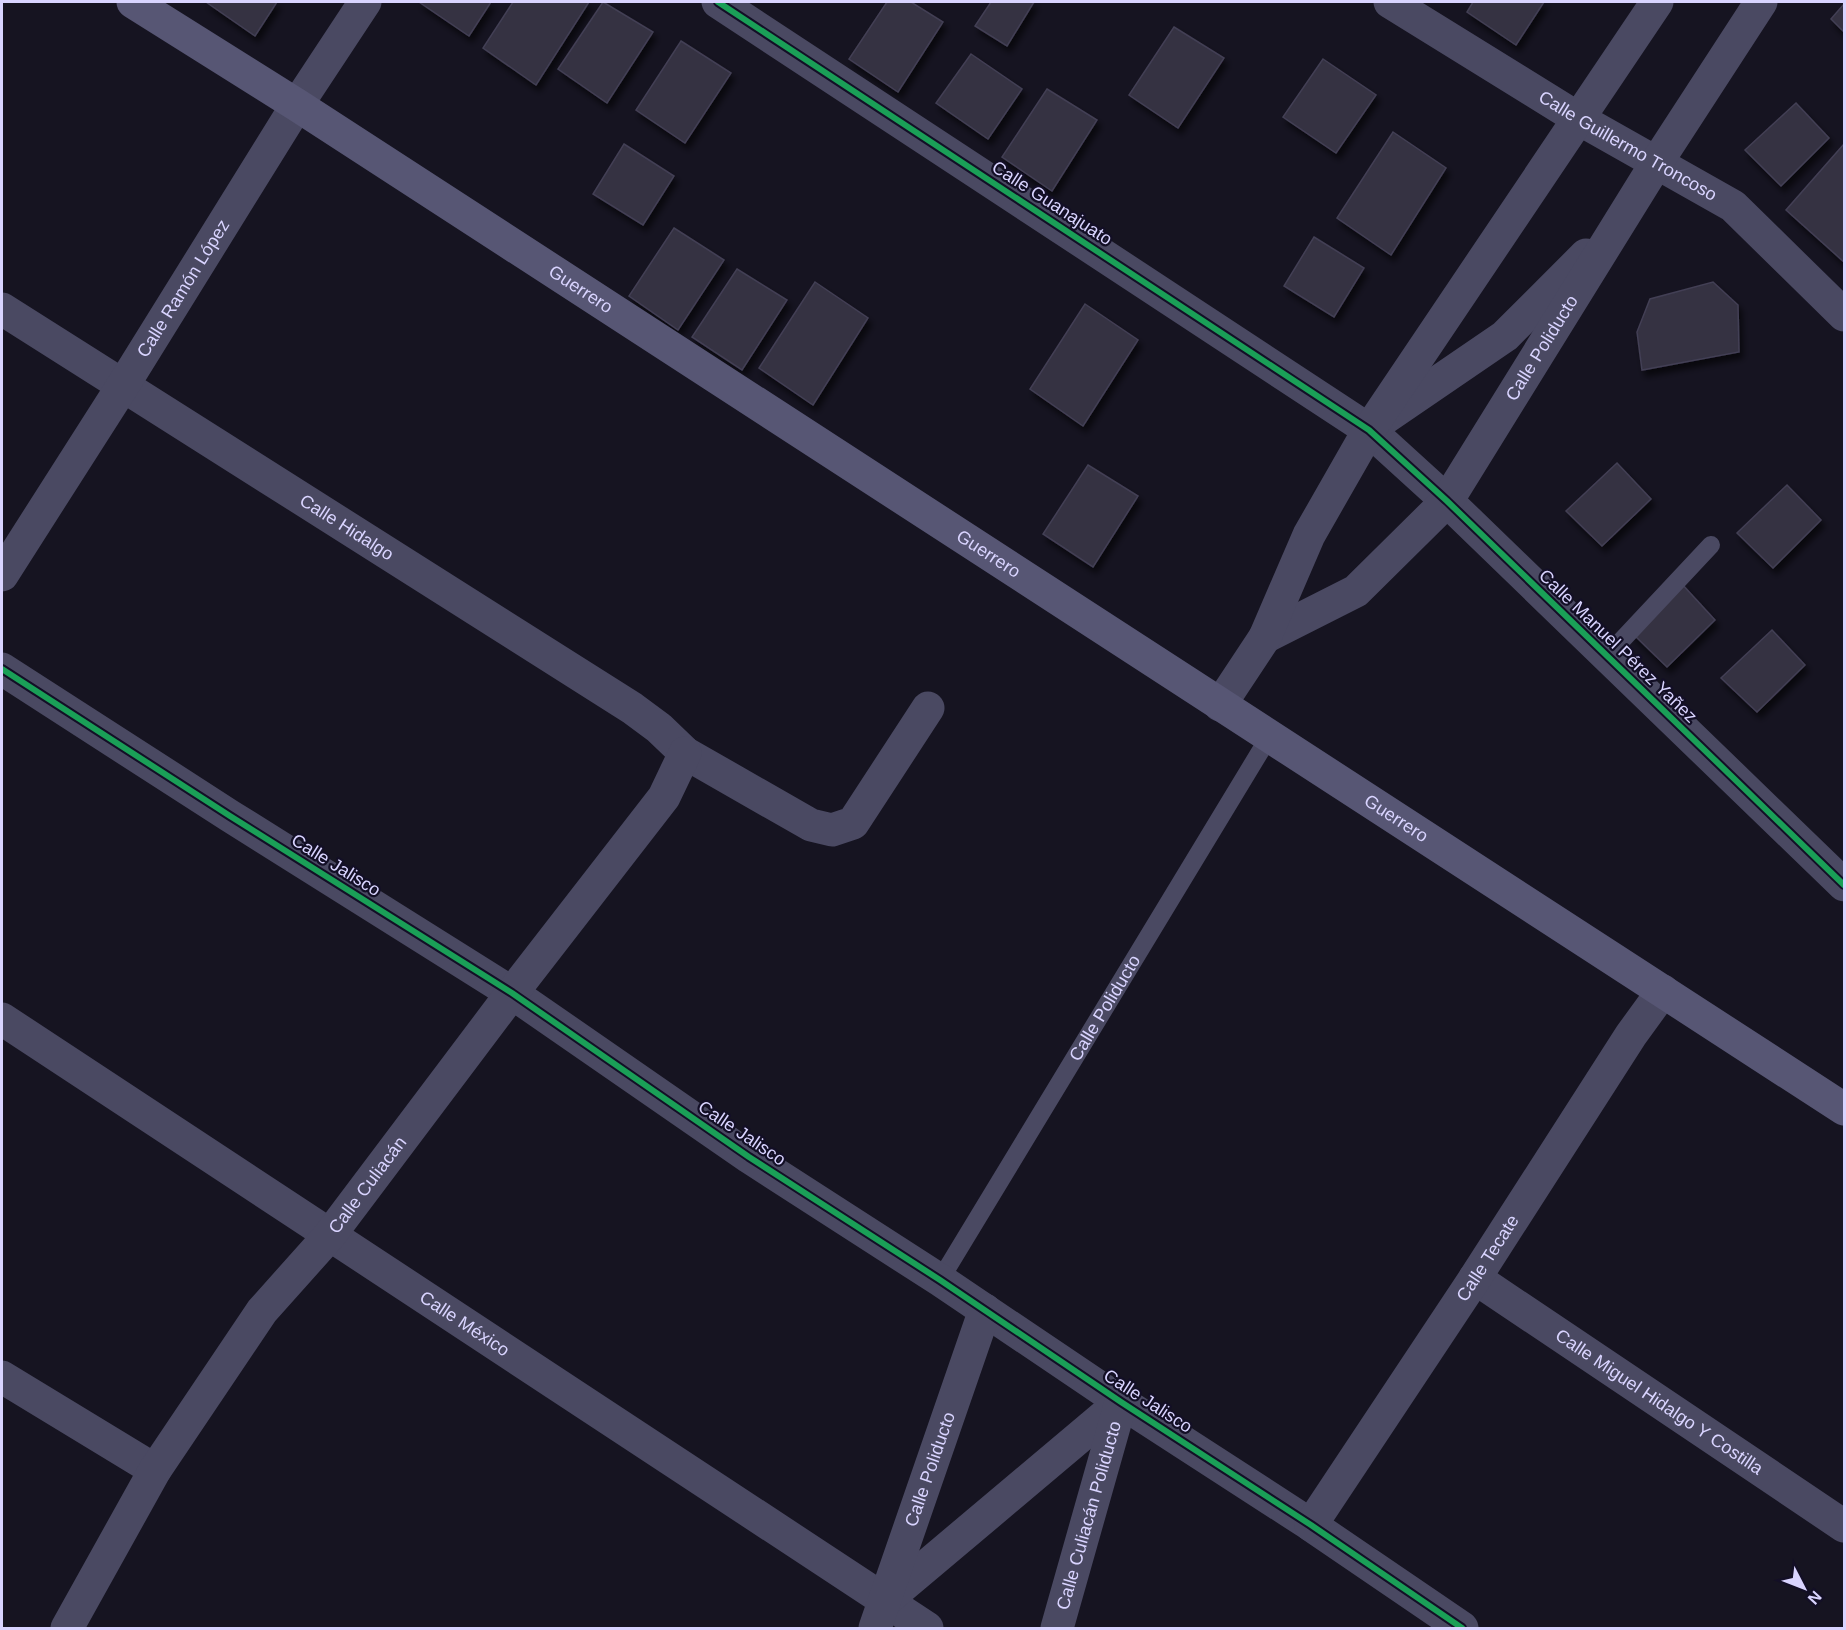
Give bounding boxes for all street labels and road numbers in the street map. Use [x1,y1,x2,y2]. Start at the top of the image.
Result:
street label: Calle Guillermo Troncoso [1535,87,1720,205]
street label: Calle Guanajuato [988,157,1116,249]
street label: Calle Ramón López [133,216,233,361]
street label: Guerrero [545,261,616,317]
street label: Calle Poliducto [1502,292,1582,404]
street label: Calle Hidalgo [296,490,397,564]
street label: Guerrero [953,526,1024,582]
street label: Calle Manuel Pérez Yañez [1535,565,1701,727]
street label: Guerrero [1360,790,1432,846]
street label: Calle Jalisco [288,830,384,900]
street label: Calle Poliducto [1065,951,1144,1065]
street label: Calle Jalisco [695,1096,789,1170]
street label: Calle Culiacán [325,1133,410,1237]
street label: Calle Tecate [1452,1211,1523,1305]
street label: Calle México [416,1287,513,1360]
street label: Calle Miguel Hidalgo Y Costilla [1552,1325,1768,1479]
street label: Calle Jalisco [1100,1365,1196,1437]
street label: Calle Poliducto [901,1409,959,1529]
street label: Calle Culiacán Poliducto [1053,1419,1125,1612]

